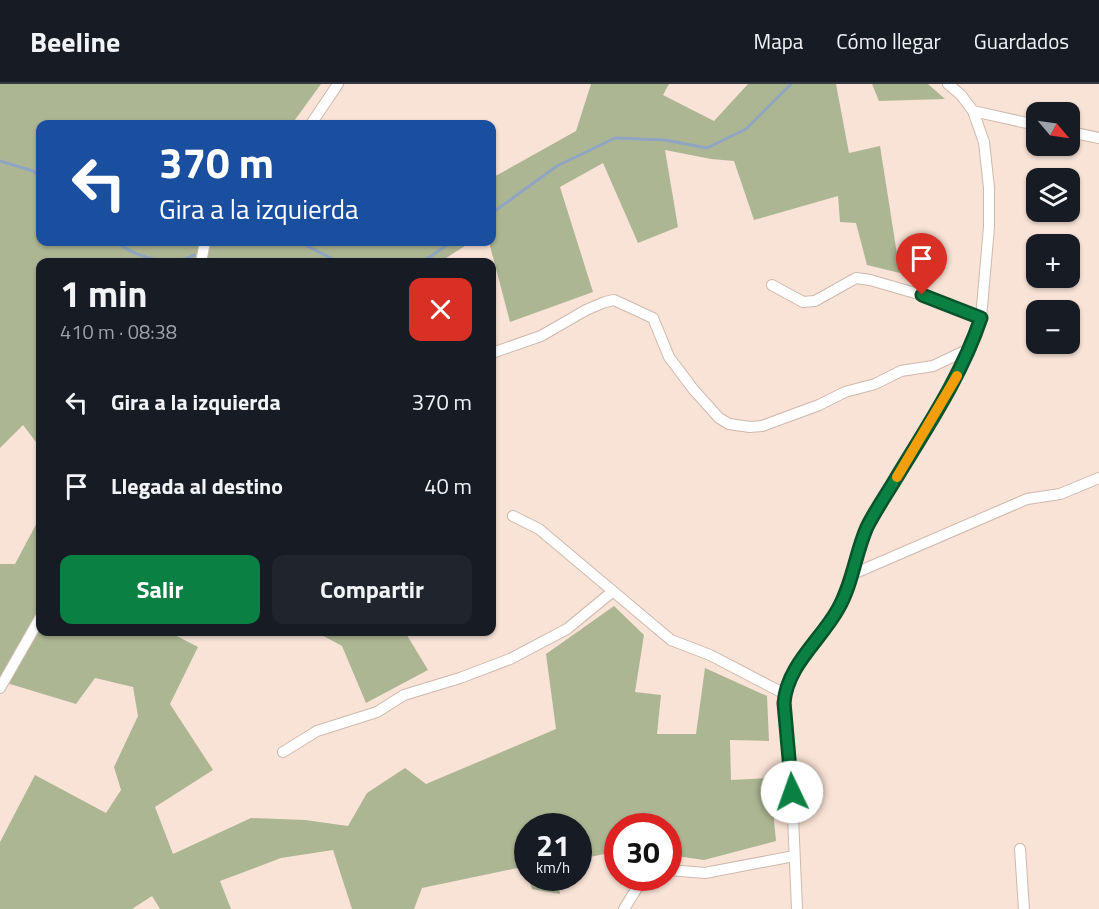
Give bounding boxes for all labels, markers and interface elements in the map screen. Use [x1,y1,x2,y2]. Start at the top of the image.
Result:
text: Beeline [30,20,120,63]
text: Mapa [754,25,803,57]
text: Cómo llegar [836,25,941,57]
text: Guardados [974,25,1069,57]
north arrow [1026,102,1080,156]
map controls [1026,102,1080,354]
text: 370 m [159,130,274,194]
icon: left [60,144,138,222]
button: layers [1026,168,1080,222]
text: Gira a la izquierda [159,188,359,229]
pin [896,233,947,295]
button: + [1026,234,1080,288]
icon: arrive [905,242,938,275]
text: 1 min [60,266,147,321]
button: close [409,278,472,341]
button: − [1026,300,1080,354]
text: 410 m · 08:38 [60,316,177,347]
text: Gira a la izquierda [111,385,281,419]
text: 370 m [412,385,472,419]
icon: left [60,386,93,419]
text: Llegada al destino [111,469,283,503]
text: 40 m [424,469,472,503]
icon: arrive [60,470,93,503]
button: Salir [60,555,260,624]
button: Compartir [272,555,472,624]
position arrow [760,760,824,824]
speed limit sign: 30 [604,813,682,891]
text: 21 [536,822,570,868]
text: km/h [536,856,570,879]

